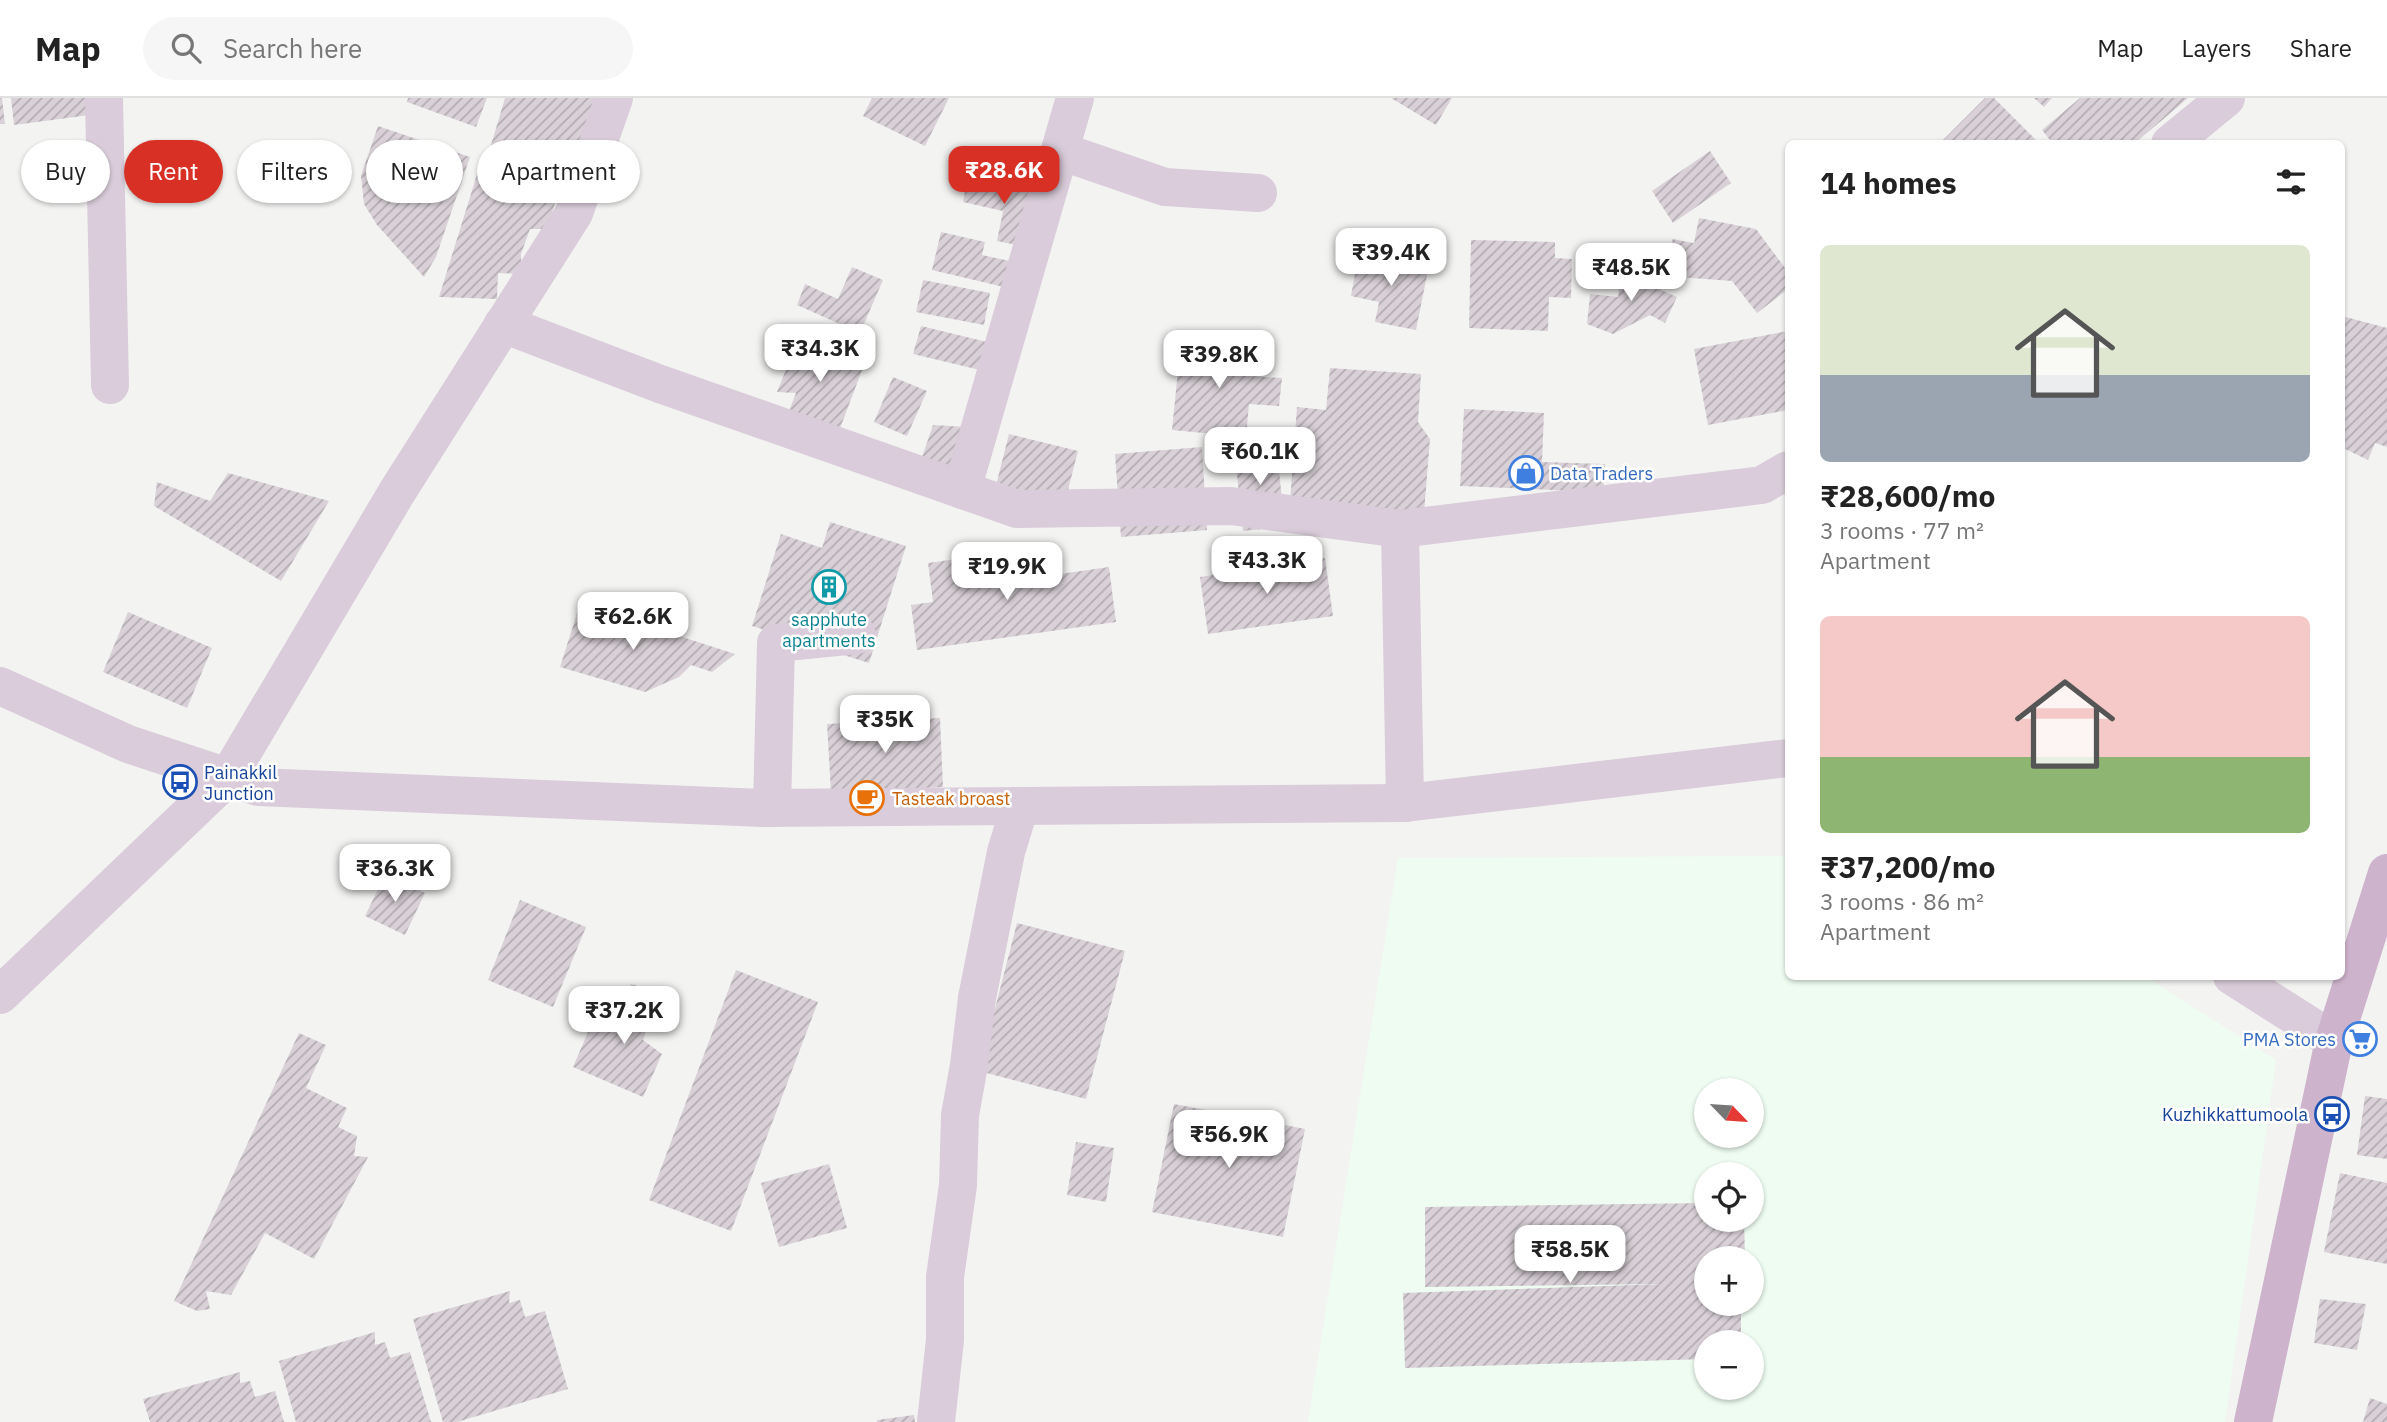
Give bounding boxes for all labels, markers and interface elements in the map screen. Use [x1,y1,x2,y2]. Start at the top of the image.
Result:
search box [143,17,633,80]
text: Map [35,27,101,70]
icon: search [167,29,205,67]
text: Search here [223,31,362,65]
text: Map [2097,32,2144,64]
text: Layers [2182,32,2252,64]
text: Share [2290,32,2352,64]
chip: Buy [21,140,110,203]
chip: Rent [124,140,223,203]
chip: Filters [237,140,352,203]
chip: New [366,140,463,203]
chip: Apartment [477,140,640,203]
pin: ₹28.6K [947,146,1061,206]
text: ₹28.6K [964,154,1044,184]
text: 14 homes [1820,163,1957,202]
icon: filters [2272,163,2310,201]
pin: ₹39.4K [1334,228,1448,288]
text: ₹39.4K [1351,236,1431,266]
pin: ₹48.5K [1574,244,1688,303]
text: ₹48.5K [1591,251,1671,281]
icon: home [2002,290,2128,416]
pin: ₹34.3K [763,324,877,384]
pin: ₹39.8K [1162,330,1276,390]
text: ₹34.3K [780,332,860,362]
text: ₹39.8K [1179,338,1259,368]
pin: ₹60.1K [1203,428,1317,487]
text: ₹60.1K [1220,435,1300,465]
shop icon: Data Traders [1507,454,1545,492]
place label: Data Traders [1550,462,1653,485]
text: ₹28,600/mo [1820,476,1995,515]
text: 3 rooms · 77 m² [1820,515,1984,545]
pin: ₹43.3K [1210,536,1324,596]
pin: ₹19.9K [950,542,1064,602]
text: ₹43.3K [1227,544,1307,574]
text: Apartment [1820,545,1931,575]
text: ₹19.9K [967,550,1047,580]
building icon: sapphute apartments [810,568,848,606]
pin: ₹62.6K [576,592,690,652]
text: ₹62.6K [593,600,673,630]
place label: sapphute apartments [782,608,876,652]
icon: home [2002,661,2128,787]
pin: ₹35K [844,696,926,755]
text: ₹35K [856,703,914,733]
place label: Painakkil Junction [204,761,277,805]
bus stop icon: Painakkil Junction [161,763,199,801]
cafe icon: Tasteak broast [848,779,886,817]
place label: Tasteak broast [892,787,1010,810]
pin: ₹36.3K [338,844,452,904]
text: ₹37,200/mo [1820,847,1995,886]
text: ₹36.3K [355,852,435,882]
text: 3 rooms · 86 m² [1820,886,1984,916]
text: Apartment [1820,916,1931,946]
pin: ₹37.2K [567,986,681,1046]
text: ₹37.2K [584,994,664,1024]
supermarket icon: PMA Stores [2341,1020,2379,1058]
place label: PMA Stores [2243,1028,2336,1051]
north arrow [1694,1078,1764,1148]
map controls [1694,1078,1764,1400]
bus stop icon: Kuzhikkattumoola [2313,1095,2351,1133]
place label: Kuzhikkattumoola [2162,1103,2308,1126]
pin: ₹56.9K [1172,1110,1286,1170]
text: ₹56.9K [1189,1118,1269,1148]
button: locate [1694,1162,1764,1232]
pin: ₹58.5K [1513,1226,1627,1285]
text: ₹58.5K [1530,1233,1610,1263]
button: + [1694,1246,1764,1316]
button: − [1694,1330,1764,1400]

